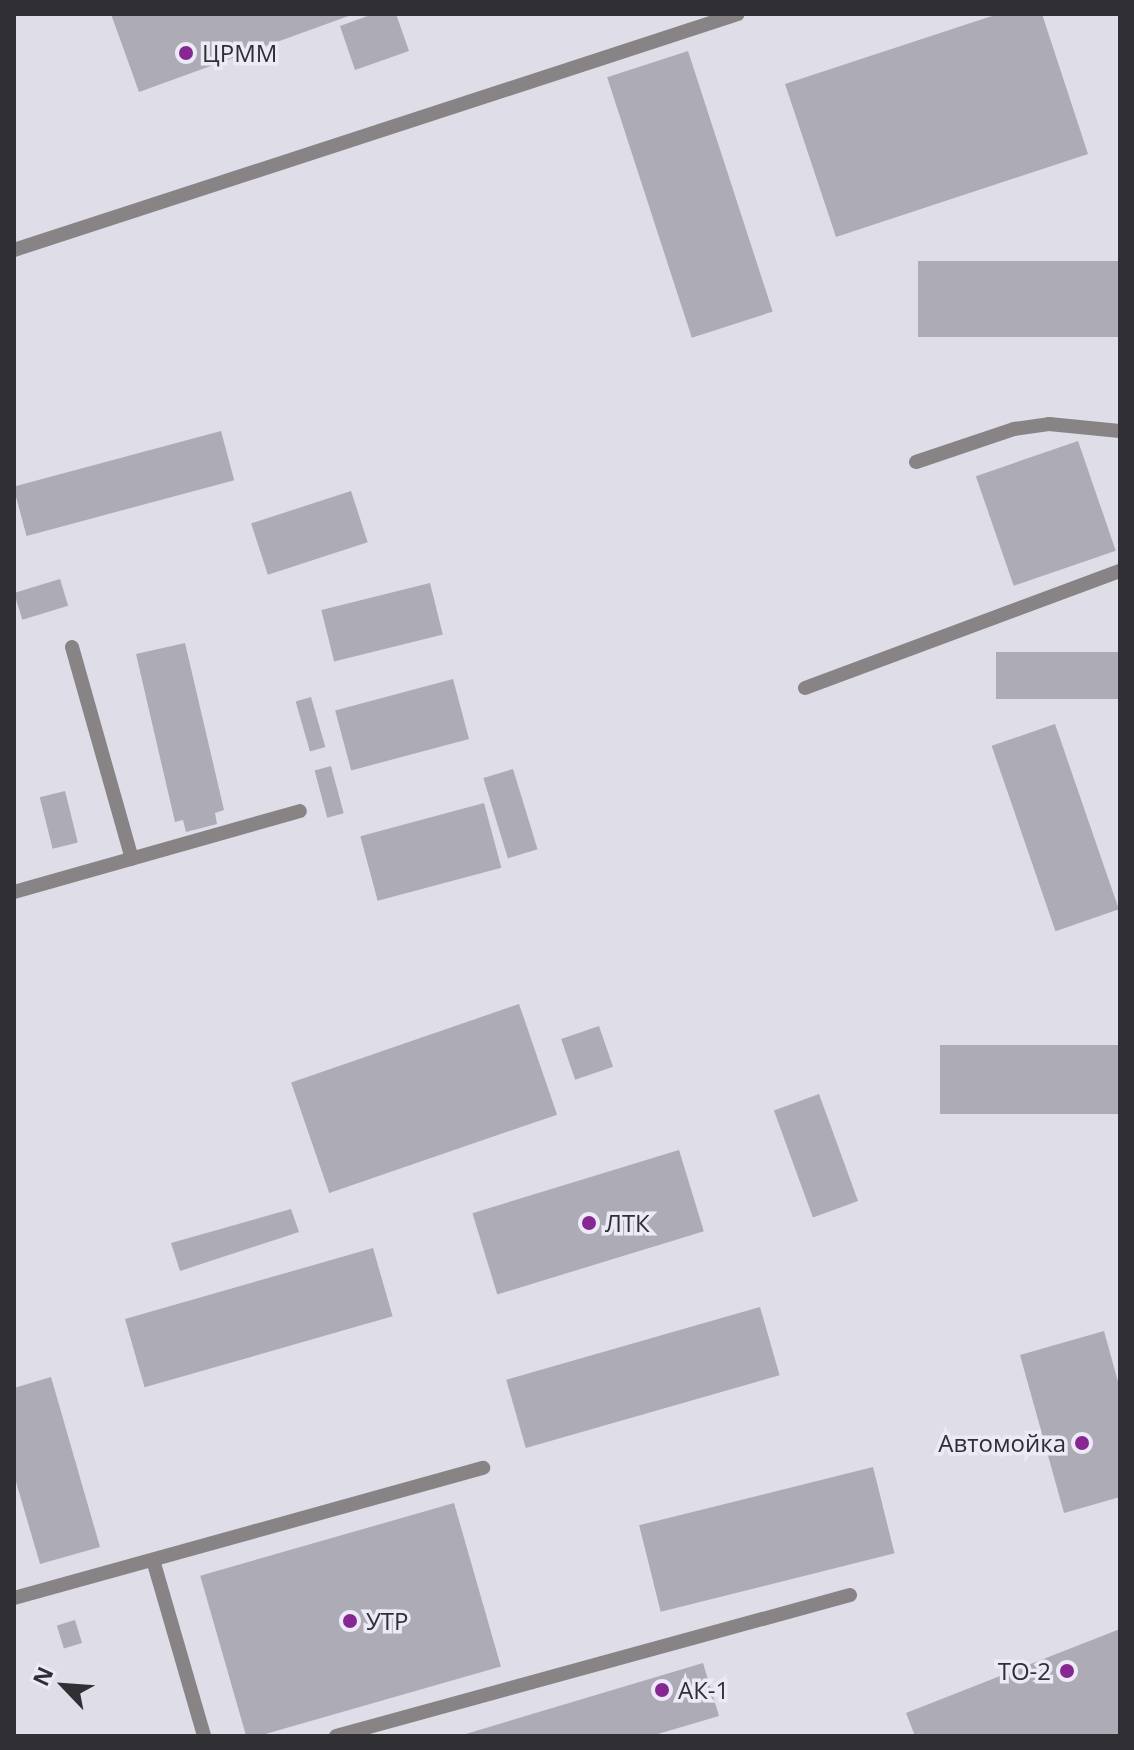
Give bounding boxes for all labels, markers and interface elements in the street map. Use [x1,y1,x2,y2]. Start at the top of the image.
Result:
place label: ЦРММ [202,39,277,67]
marker: ЦРММ [177,44,195,62]
place label: ЛТК [605,1209,650,1237]
marker: ЛТК [580,1214,598,1232]
place label: Автомойка [938,1429,1066,1457]
marker: Автомойка [1073,1434,1091,1452]
place label: УТР [366,1607,408,1635]
marker: УТР [341,1612,359,1630]
north arrow [24,1646,104,1726]
place label: ТО-2 [998,1657,1051,1685]
text: N [25,1661,60,1690]
marker: ТО-2 [1058,1662,1076,1680]
place label: АК-1 [678,1676,729,1704]
marker: АК-1 [653,1681,671,1699]

